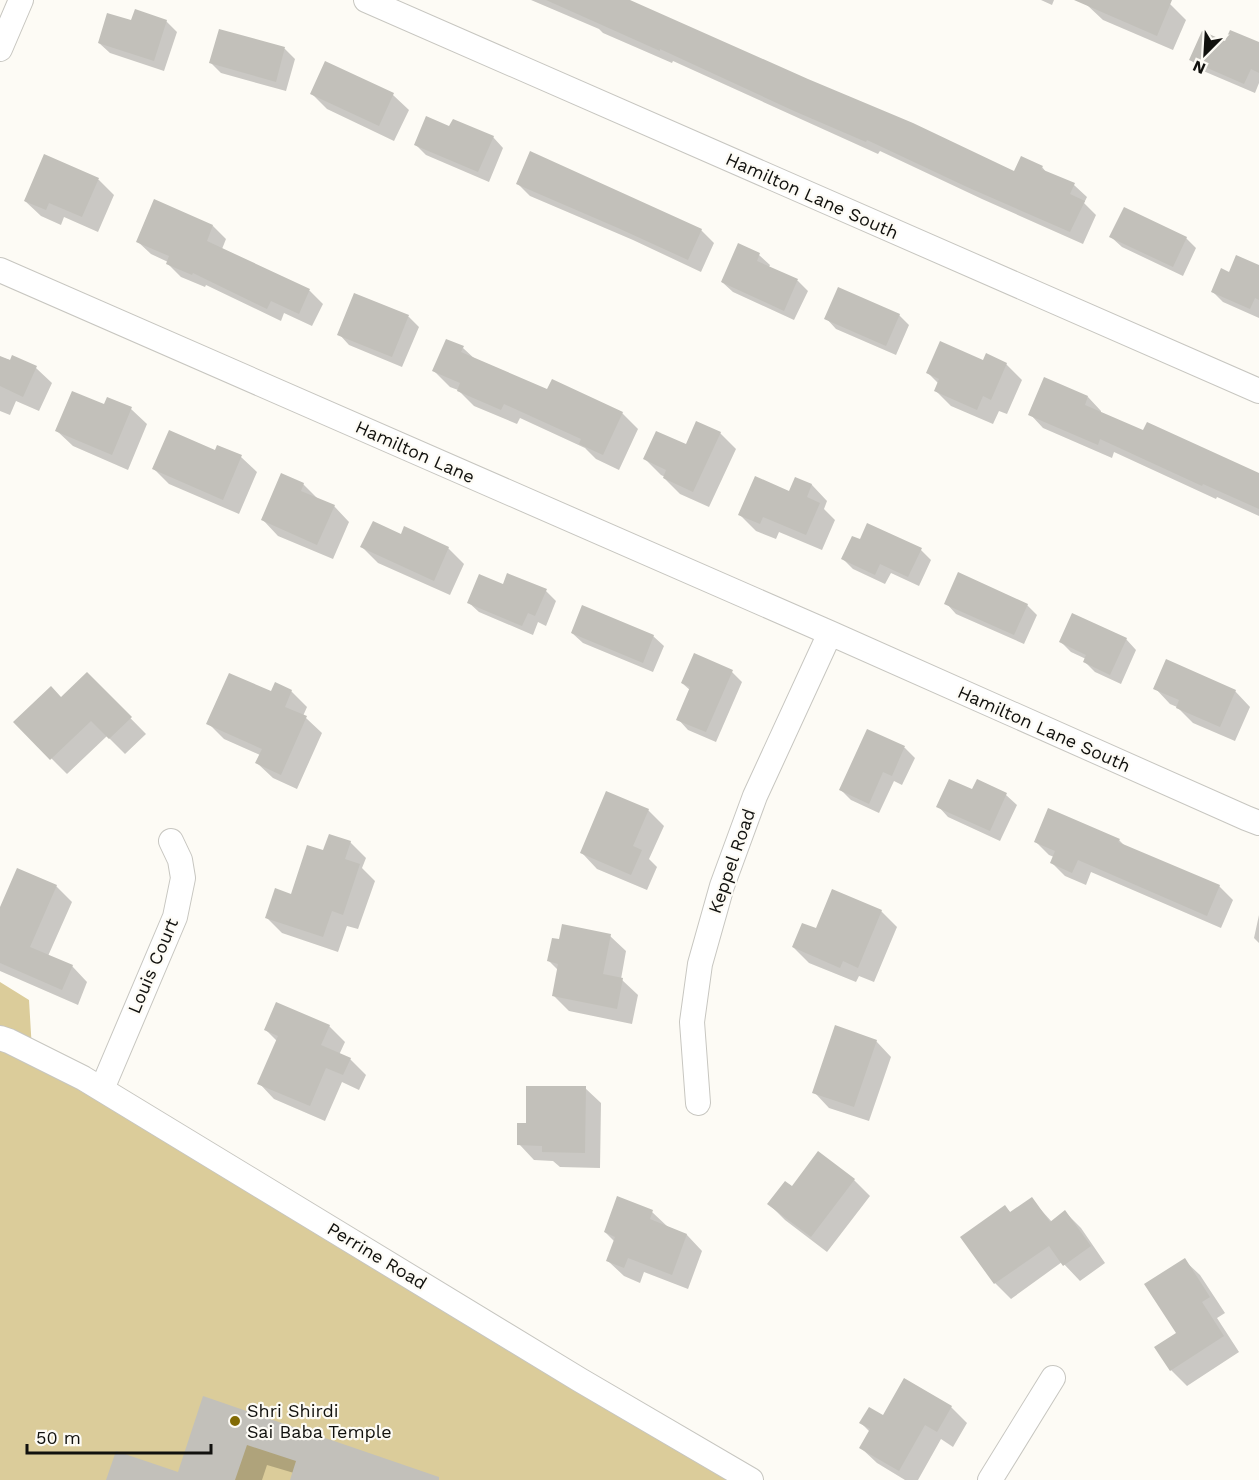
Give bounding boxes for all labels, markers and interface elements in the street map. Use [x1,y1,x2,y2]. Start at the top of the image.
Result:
north arrow [1175,24,1235,84]
text: N [1190,56,1208,78]
street label: Hamilton Lane South [723,148,902,243]
street label: Hamilton Lane [352,416,478,487]
street label: Hamilton Lane South [955,681,1134,776]
street label: Keppel Road [704,806,759,916]
street label: Louis Court [123,915,182,1017]
street label: Perrine Road [324,1218,431,1293]
place label: Shri Shirdi Sai Baba Temple [247,1400,392,1442]
marker: Shri Shirdi Sai Baba Temple [228,1414,242,1428]
scale bar [27,1417,212,1455]
text: 50 m [36,1427,81,1448]

